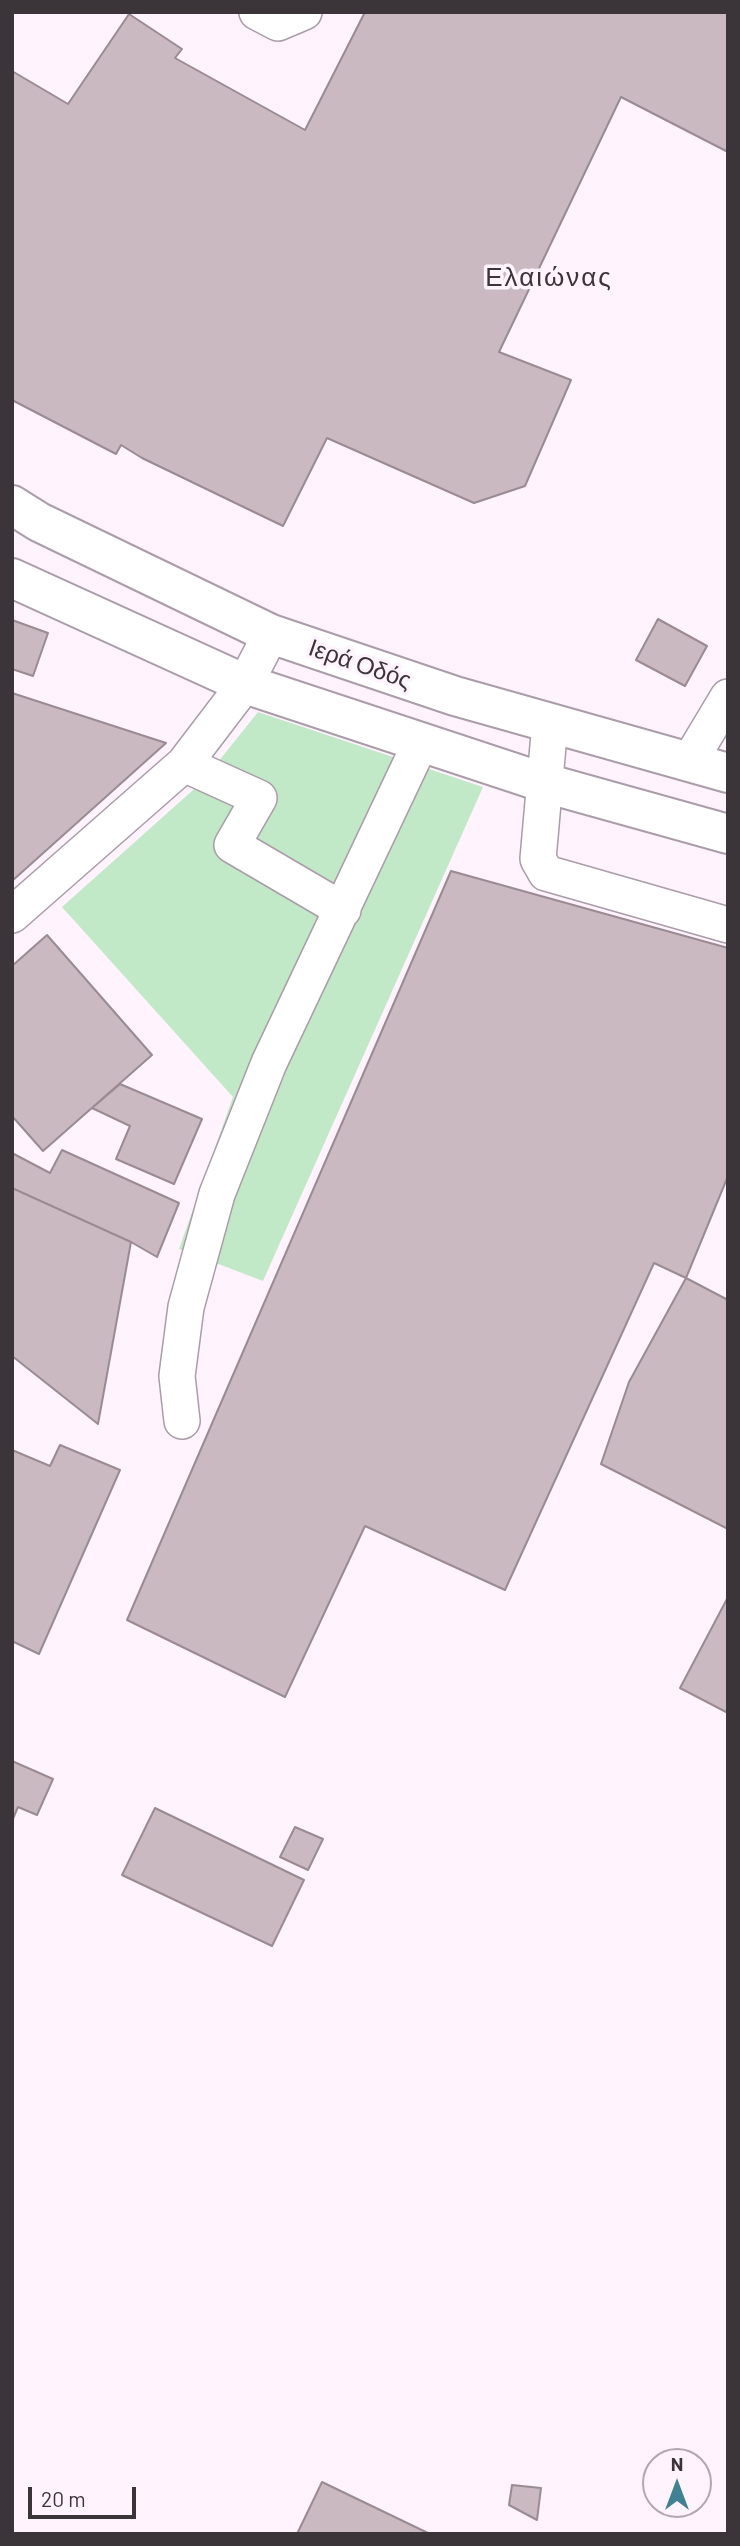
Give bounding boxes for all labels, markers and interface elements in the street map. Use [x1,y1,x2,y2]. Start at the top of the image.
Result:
district label: Ελαιώνας [486,261,612,293]
street label: Ιερά Οδός [305,633,415,695]
north arrow [642,2448,712,2518]
text: N [671,2452,683,2475]
scale bar [32,2472,140,2516]
text: 20 m [41,2486,86,2511]

